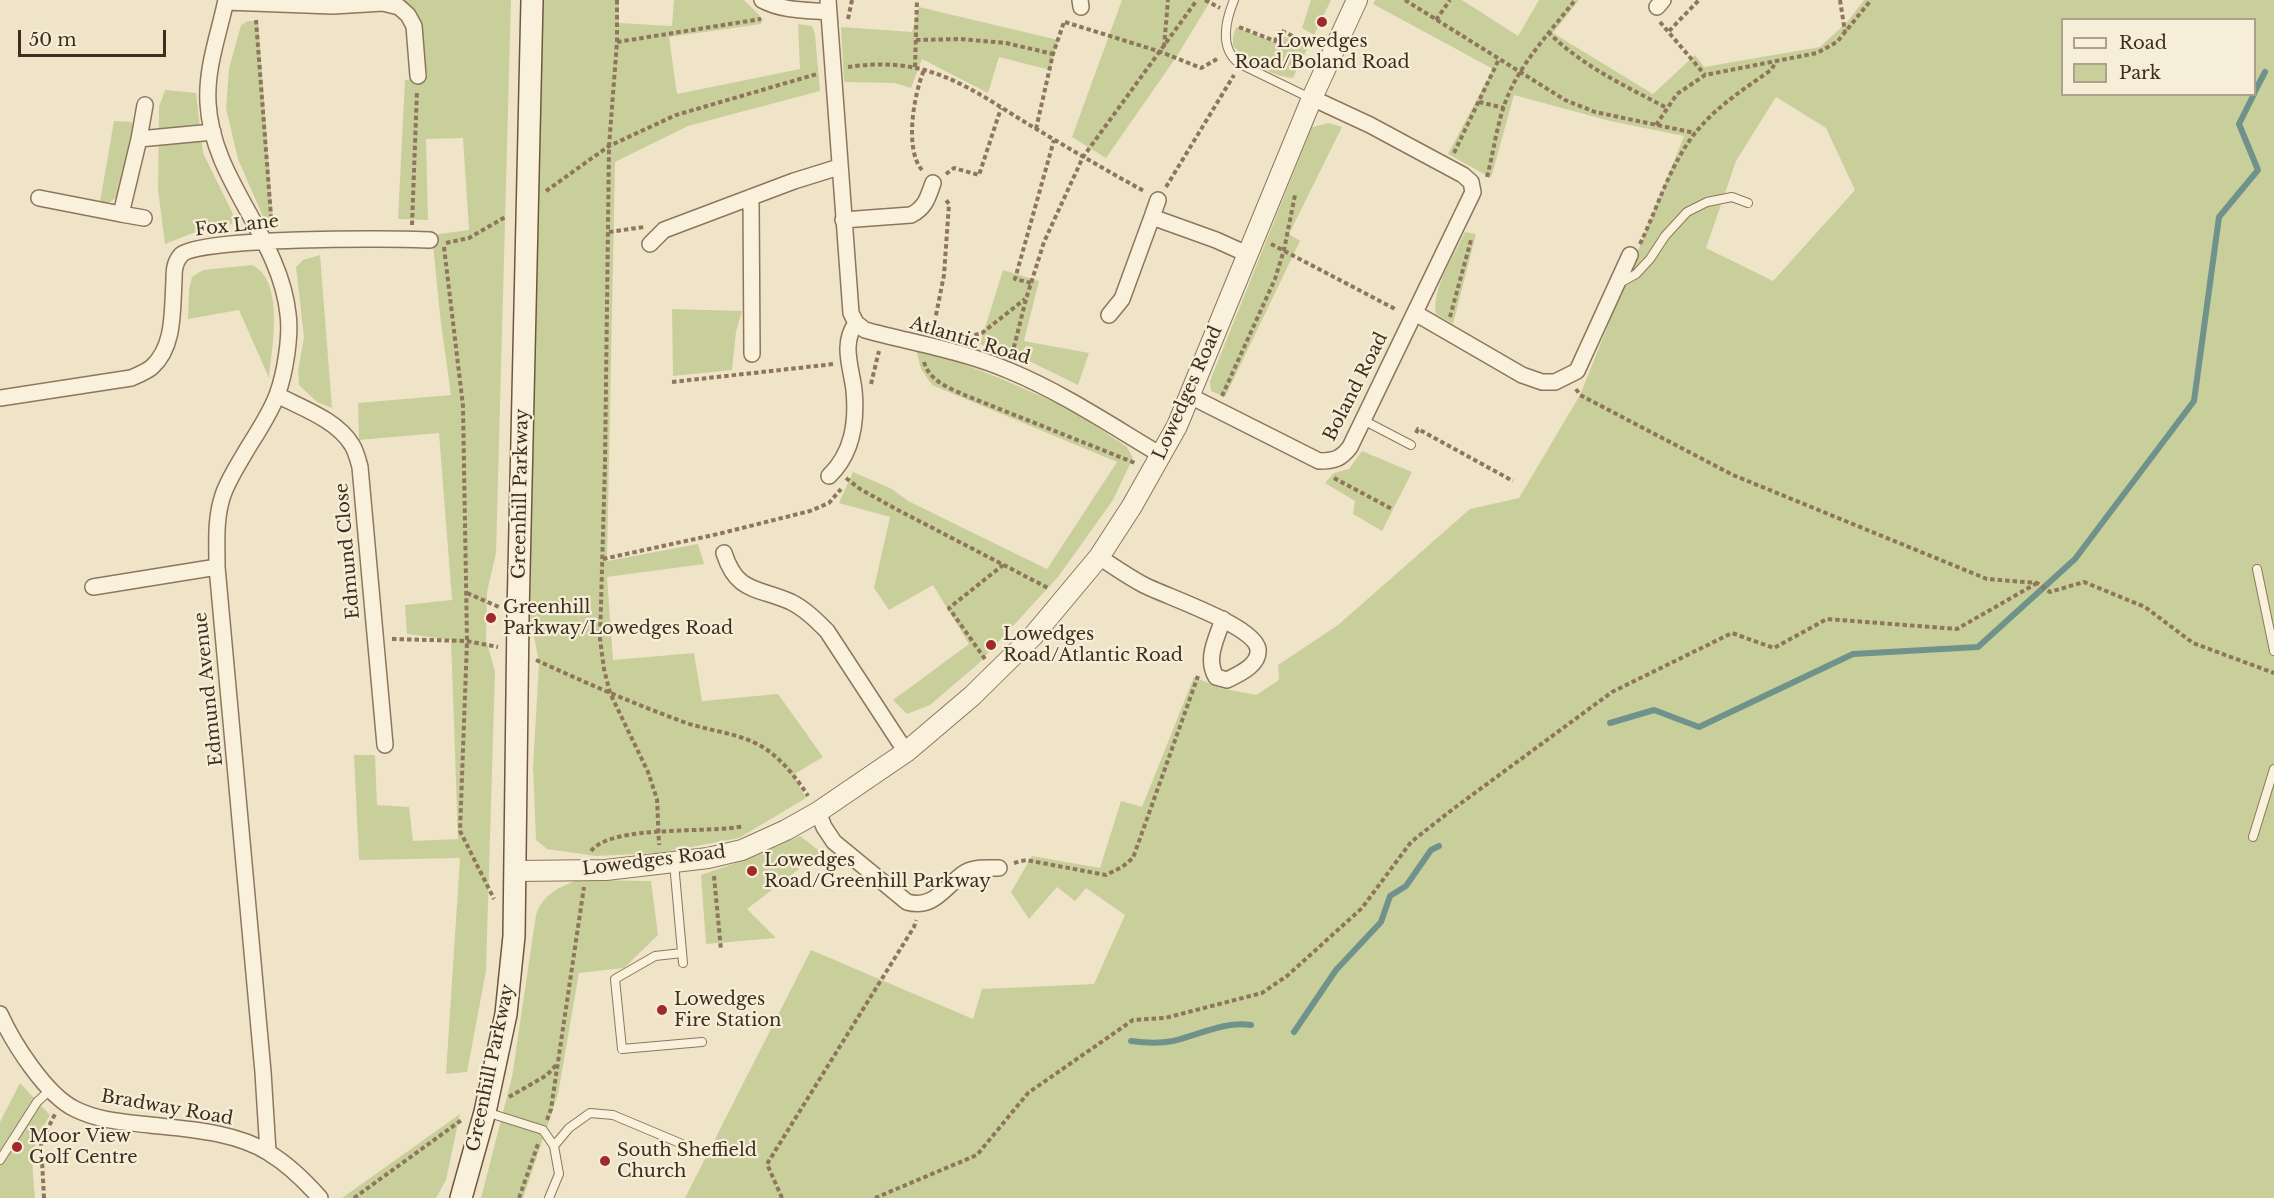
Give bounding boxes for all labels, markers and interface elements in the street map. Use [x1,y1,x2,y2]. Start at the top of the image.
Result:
marker: Lowedges Road/Boland Road [1315,15,1329,29]
scale bar [21,18,170,56]
legend [2061,18,2256,96]
text: 50 m [29,29,77,51]
place label: Lowedges Road/Boland Road [1234,31,1410,74]
text: Road [2119,32,2167,54]
text: Park [2119,62,2161,84]
street label: Fox Lane [194,211,280,241]
street label: Atlantic Road [907,312,1033,370]
street label: Lowedges Road [1149,323,1227,463]
street label: Boland Road [1319,329,1393,445]
street label: Greenhill Parkway [509,409,533,579]
street label: Edmund Close [331,482,365,620]
place label: Greenhill Parkway/Lowedges Road [503,597,733,640]
street label: Edmund Avenue [190,611,228,767]
marker: Greenhill Parkway/Lowedges Road [484,611,498,625]
place label: Lowedges Road/Atlantic Road [1003,624,1183,666]
marker: Lowedges Road/Atlantic Road [984,638,998,652]
street label: Lowedges Road [581,841,727,881]
place label: Lowedges Road/Greenhill Parkway [764,850,991,892]
marker: Lowedges Road/Greenhill Parkway [745,864,759,878]
street label: Greenhill Parkway [463,982,519,1154]
place label: Lowedges Fire Station [674,989,781,1032]
marker: Lowedges Fire Station [655,1003,669,1017]
street label: Bradway Road [99,1086,235,1130]
place label: Moor View Golf Centre [29,1126,138,1168]
marker: Moor View Golf Centre [10,1140,24,1154]
place label: South Sheffield Church [617,1140,757,1182]
marker: South Sheffield Church [598,1154,612,1168]

